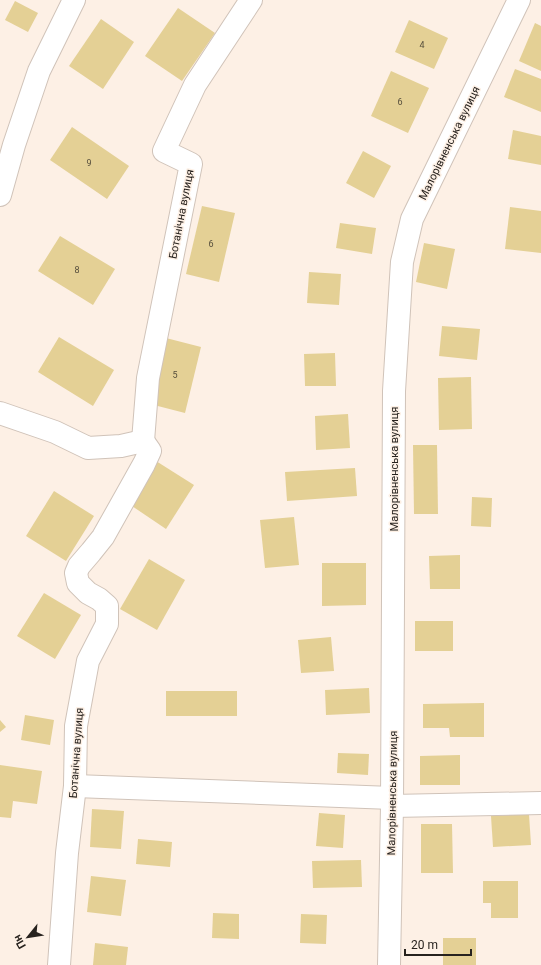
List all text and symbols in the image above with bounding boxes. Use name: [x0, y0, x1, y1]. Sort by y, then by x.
house number: 4: [419, 40, 425, 50]
street label: Малорівненська вулиця: [416, 84, 483, 202]
house number: 6: [397, 97, 403, 107]
house number: 9: [86, 158, 92, 168]
street label: Ботанічна вулиця: [166, 168, 197, 260]
house number: 6: [208, 239, 214, 249]
house number: 8: [74, 265, 80, 275]
house number: 5: [172, 370, 178, 380]
street label: Малорівненська вулиця: [388, 407, 401, 531]
street label: Ботанічна вулиця: [67, 707, 86, 799]
street label: Малорівненська вулиця: [385, 730, 400, 856]
north arrow: [8, 917, 48, 957]
scale bar: [405, 931, 471, 957]
text: Пн: [11, 932, 29, 951]
text: 20 m: [411, 938, 438, 952]

